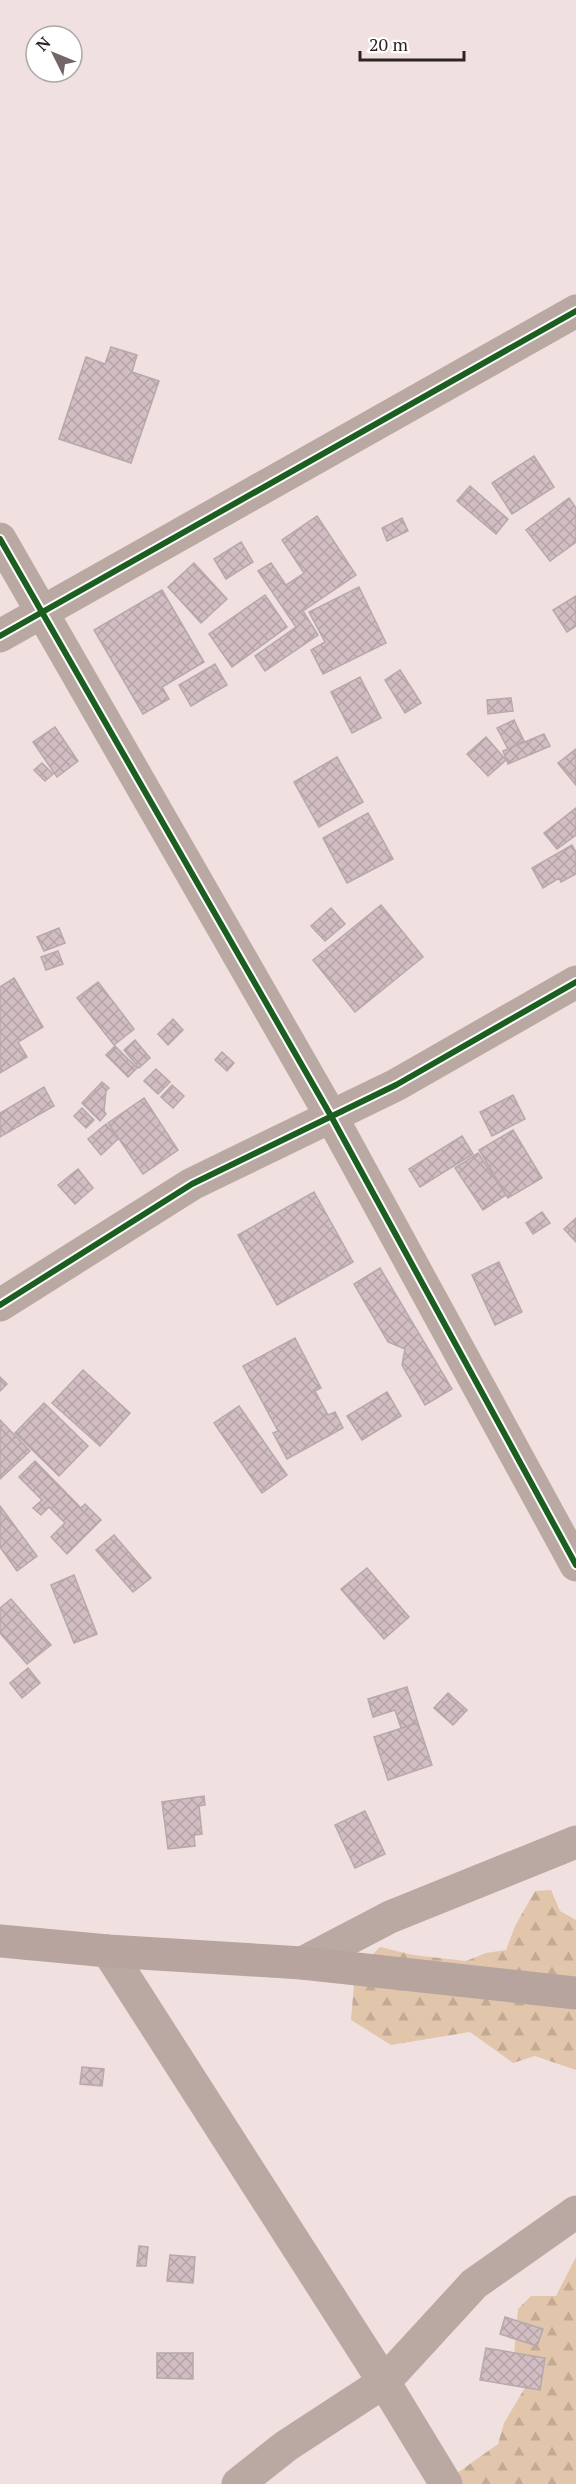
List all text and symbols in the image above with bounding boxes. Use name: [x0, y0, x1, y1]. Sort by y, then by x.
north arrow: [24, 24, 84, 84]
scale bar: [360, 24, 464, 62]
text: N: [31, 32, 55, 56]
text: 20 m: [369, 32, 409, 56]

